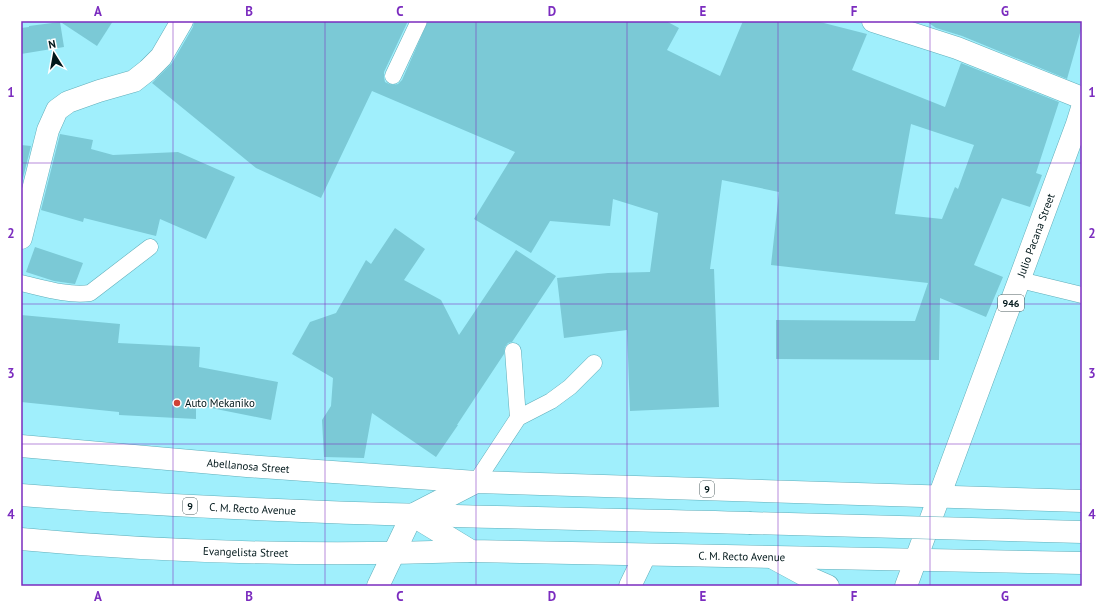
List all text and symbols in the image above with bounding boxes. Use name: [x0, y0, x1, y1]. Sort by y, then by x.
text: A: [94, 3, 102, 20]
text: B: [245, 3, 253, 20]
text: C: [396, 3, 404, 20]
text: D: [548, 3, 556, 20]
text: E: [700, 3, 707, 20]
text: F: [851, 3, 858, 20]
text: G: [1001, 3, 1009, 20]
north arrow: [34, 34, 74, 74]
text: N: [47, 37, 57, 52]
text: 1: [7, 84, 15, 101]
text: 1: [1088, 84, 1096, 101]
street label: Julio Pacana Street: [1014, 191, 1058, 280]
text: 2: [7, 225, 15, 242]
text: 2: [1088, 225, 1096, 242]
road number: 946: [998, 295, 1024, 311]
text: 3: [7, 365, 15, 382]
text: 3: [1088, 365, 1096, 382]
place label: Auto Mekaniko: [185, 396, 255, 410]
marker: Auto Mekaniko: [172, 398, 182, 408]
street label: Abellanosa Street: [206, 455, 290, 476]
road number: 9: [700, 481, 714, 497]
road number: 9: [183, 498, 197, 514]
street label: C. M. Recto Avenue: [209, 500, 297, 518]
text: 4: [7, 506, 15, 523]
text: 4: [1088, 506, 1096, 523]
street label: Evangelista Street: [203, 544, 289, 560]
street label: C. M. Recto Avenue: [698, 548, 786, 564]
text: A: [94, 588, 102, 605]
text: B: [245, 588, 253, 605]
text: C: [396, 588, 404, 605]
text: D: [548, 588, 556, 605]
text: E: [700, 588, 707, 605]
text: F: [851, 588, 858, 605]
text: G: [1001, 588, 1009, 605]

